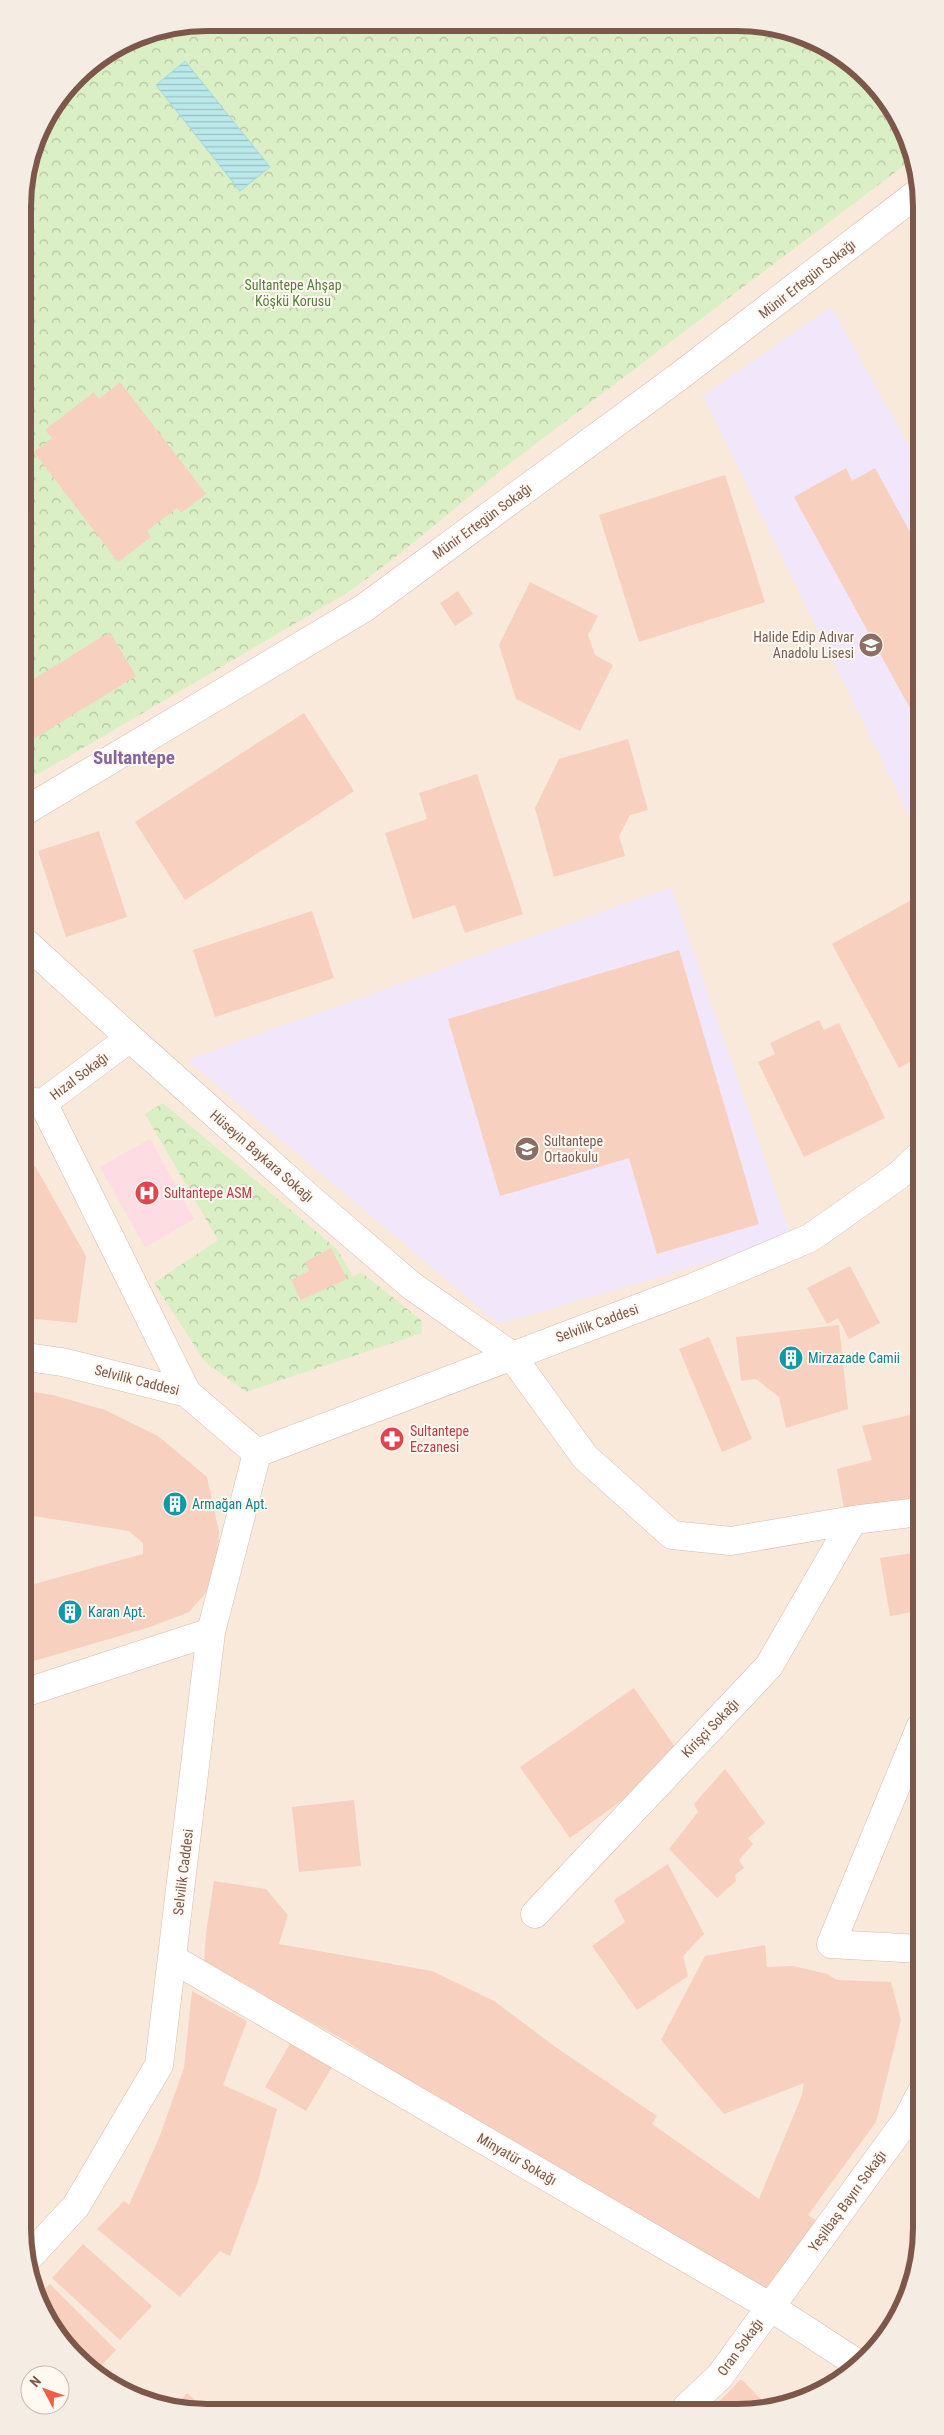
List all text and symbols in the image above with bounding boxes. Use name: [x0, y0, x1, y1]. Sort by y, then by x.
street label: Münir Ertegün Sokağı: [755, 236, 859, 322]
park label: Sultantepe Ahşap Köşkü Korusu: [244, 277, 342, 309]
street label: Münir Ertegün Sokağı: [429, 480, 535, 562]
place label: Halide Edip Adıvar Anadolu Lisesi: [753, 629, 854, 661]
school or university icon: Halide Edip Adıvar Anadolu Lisesi: [858, 632, 884, 658]
district label: Sultantepe: [93, 746, 175, 769]
street label: Hızal Sokağı: [47, 1049, 111, 1103]
street label: Hüseyin Baykara Sokağı: [207, 1107, 317, 1205]
place label: Sultantepe Ortaokulu: [544, 1133, 603, 1165]
school or university icon: Sultantepe Ortaokulu: [514, 1136, 540, 1162]
hospital icon: Sultantepe ASM: [134, 1180, 160, 1206]
place label: Sultantepe ASM: [164, 1185, 252, 1201]
street label: Selvilik Caddesi: [553, 1301, 641, 1345]
building icon: Mirzazade Camii: [778, 1345, 804, 1371]
place label: Mirzazade Camii: [808, 1350, 900, 1366]
street label: Selvilik Caddesi: [93, 1362, 181, 1398]
place label: Sultantepe Eczanesi: [410, 1423, 469, 1455]
pharmacy icon: Sultantepe Eczanesi: [379, 1426, 405, 1452]
building icon: Armağan Apt.: [162, 1491, 188, 1517]
place label: Armağan Apt.: [192, 1496, 268, 1512]
building icon: Karan Apt.: [57, 1599, 83, 1625]
place label: Karan Apt.: [88, 1604, 146, 1620]
street label: Kirişçi Sokağı: [678, 1695, 742, 1761]
street label: Selvilik Caddesi: [170, 1828, 196, 1916]
street label: Minyatür Sokağı: [475, 2130, 559, 2188]
street label: Yeşilbaş Bayırı Sokağı: [805, 2147, 889, 2255]
street label: Oran Sokağı: [714, 2315, 766, 2379]
north arrow: [20, 2365, 70, 2415]
text: N: [26, 2373, 44, 2390]

